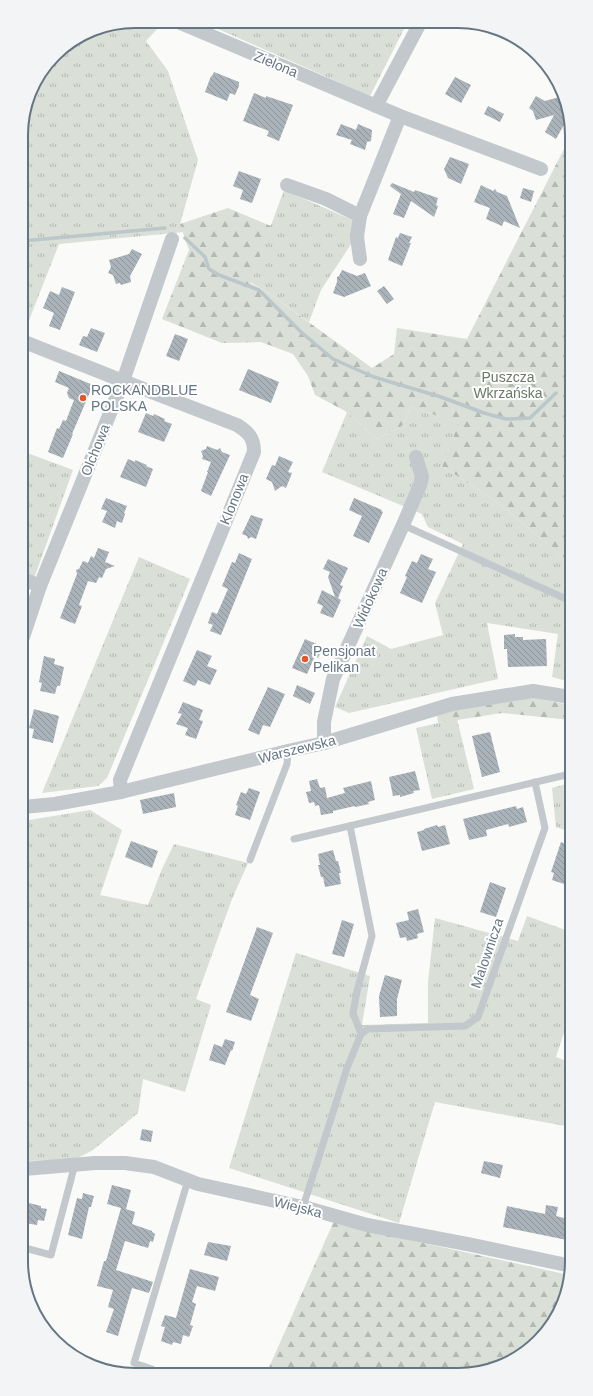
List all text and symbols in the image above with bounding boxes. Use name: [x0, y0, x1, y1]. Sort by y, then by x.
street label: Zielona: [252, 48, 300, 80]
park label: Puszcza Wkrzańska: [473, 369, 543, 401]
place label: ROCKANDBLUE POLSKA: [91, 382, 198, 414]
marker: ROCKANDBLUE POLSKA: [78, 393, 88, 403]
street label: Olchowa: [77, 422, 113, 478]
street label: Klonowa: [217, 471, 252, 527]
street label: Widokowa: [350, 565, 391, 631]
place label: Pensjonat Pelikan: [313, 643, 375, 675]
marker: Pensjonat Pelikan: [300, 654, 310, 664]
street label: Warszewska: [257, 732, 337, 766]
street label: Malownicza: [468, 916, 507, 990]
street label: Wiejska: [272, 1193, 324, 1221]

